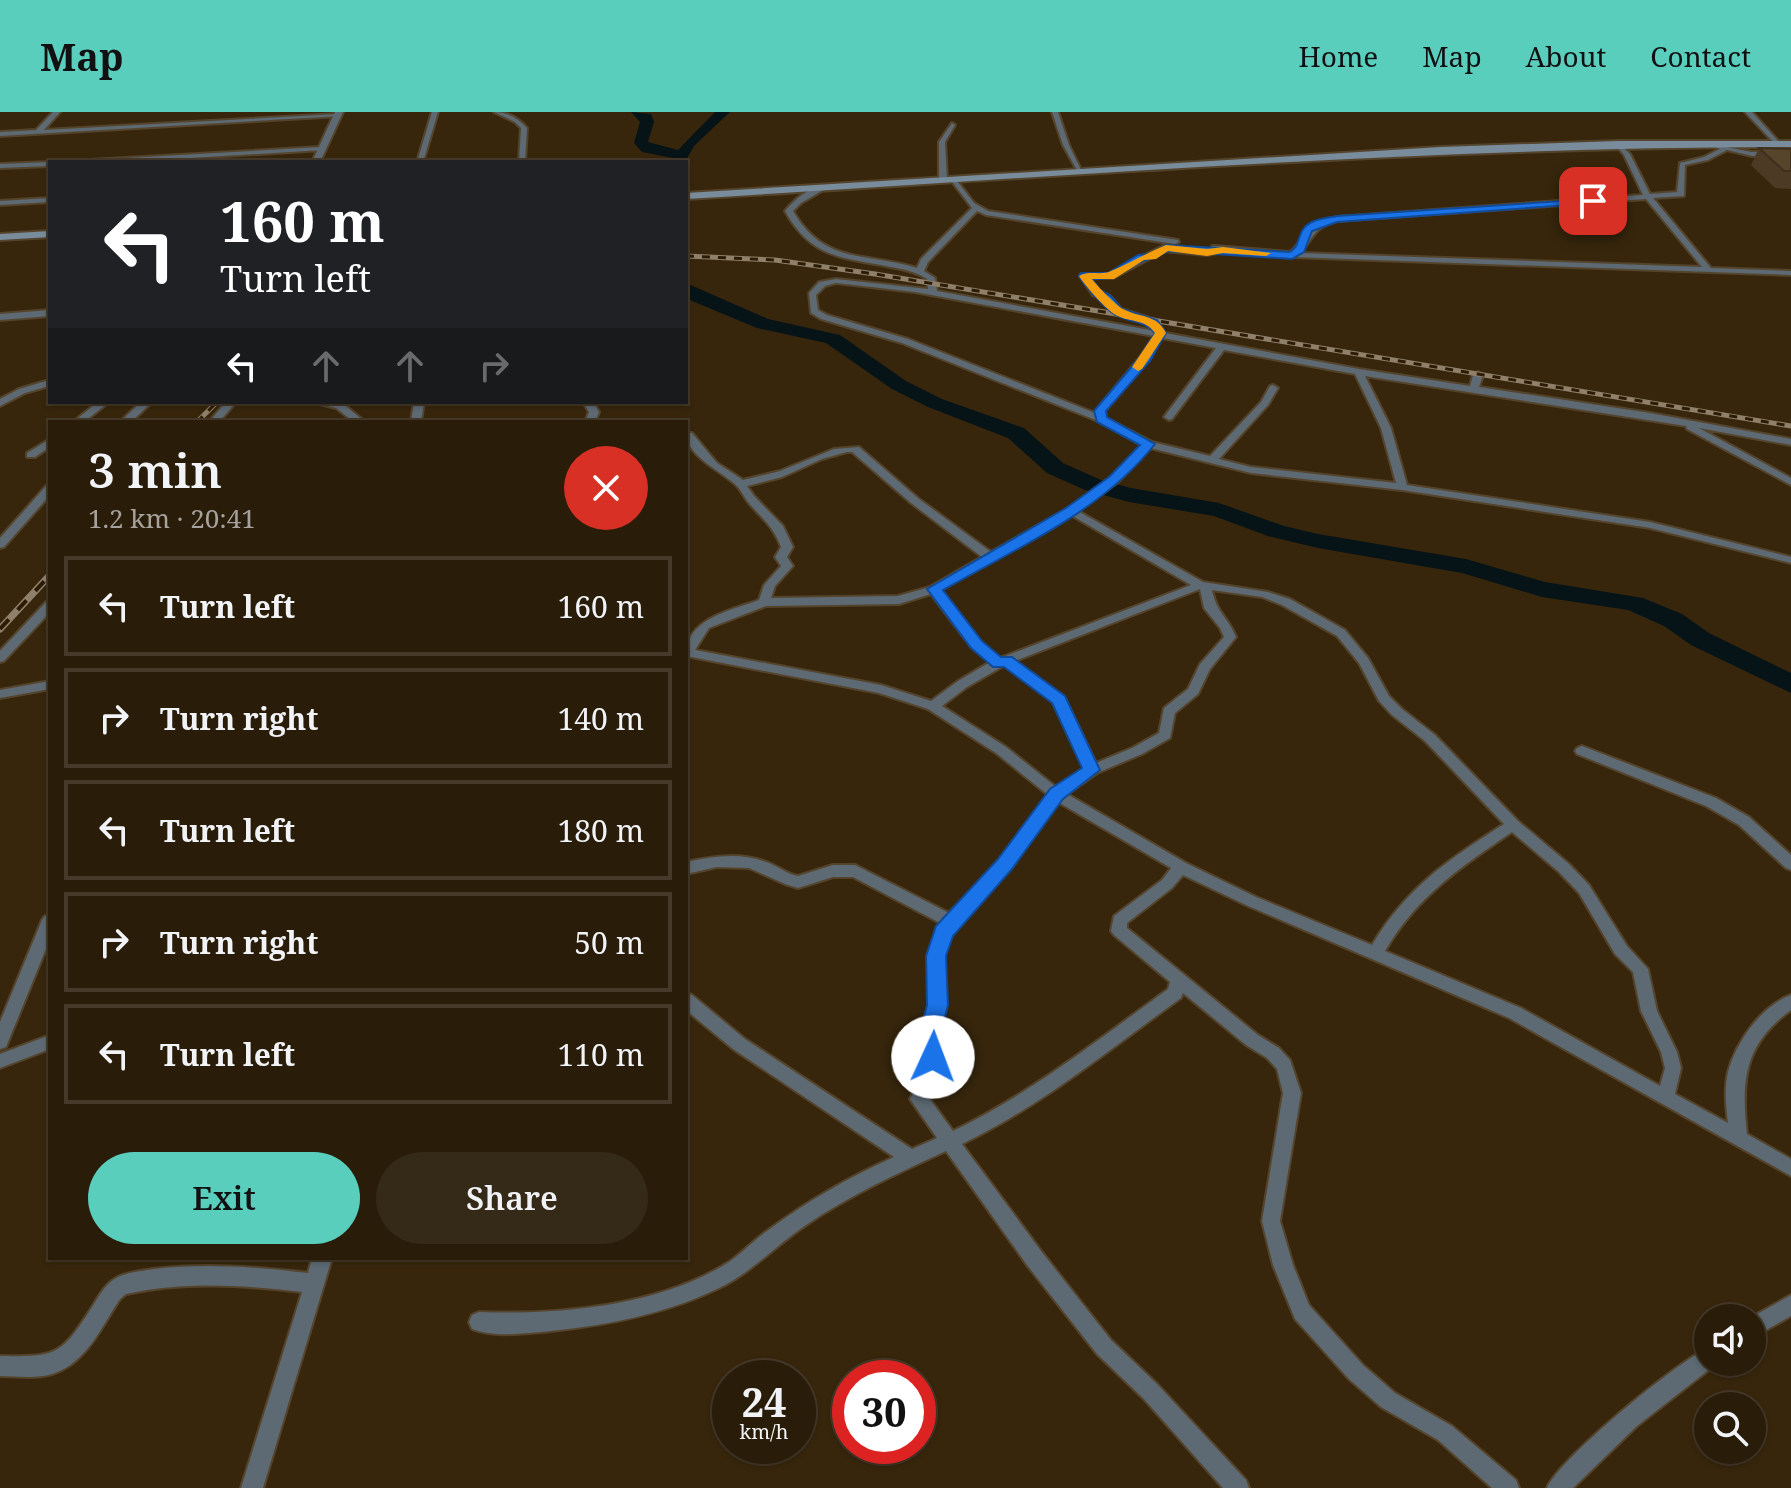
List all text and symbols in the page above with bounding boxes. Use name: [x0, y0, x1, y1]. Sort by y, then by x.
text: Map: [40, 30, 124, 82]
text: Home: [1299, 37, 1378, 75]
text: Map: [1422, 37, 1482, 75]
text: About: [1526, 37, 1606, 75]
text: Contact: [1650, 37, 1751, 75]
pin: [1559, 167, 1627, 235]
icon: arrive: [1571, 179, 1615, 223]
text: 160 m: [220, 182, 385, 258]
icon: left: [88, 192, 192, 296]
text: Turn left: [220, 254, 371, 303]
icon: left: [220, 344, 264, 388]
icon: ahead: [304, 344, 348, 388]
icon: ahead: [388, 344, 432, 388]
icon: right: [472, 344, 516, 388]
text: 3 min: [88, 437, 222, 502]
button: close: [564, 446, 648, 530]
text: 1.2 km · 20:41: [88, 500, 256, 536]
icon: left: [92, 584, 136, 628]
text: Turn left: [160, 586, 295, 627]
text: 160 m: [558, 586, 644, 627]
icon: right: [92, 696, 136, 740]
text: Turn right: [160, 698, 318, 739]
text: 140 m: [558, 698, 644, 739]
icon: left: [92, 808, 136, 852]
text: Turn left: [160, 810, 295, 851]
text: 180 m: [558, 810, 644, 851]
icon: right: [92, 920, 136, 964]
text: Turn right: [160, 922, 318, 963]
text: 50 m: [574, 922, 644, 963]
position arrow: [891, 1015, 975, 1099]
icon: left: [92, 1032, 136, 1076]
text: Turn left: [160, 1034, 295, 1075]
text: 110 m: [558, 1034, 644, 1075]
button: Exit: [88, 1152, 360, 1244]
button: Share: [376, 1152, 648, 1244]
map controls: [1694, 1304, 1766, 1464]
button: sound: [1694, 1304, 1766, 1376]
speed limit sign: 30: [832, 1360, 936, 1464]
text: 24: [741, 1374, 787, 1429]
button: search: [1694, 1392, 1766, 1464]
text: km/h: [739, 1418, 789, 1445]

